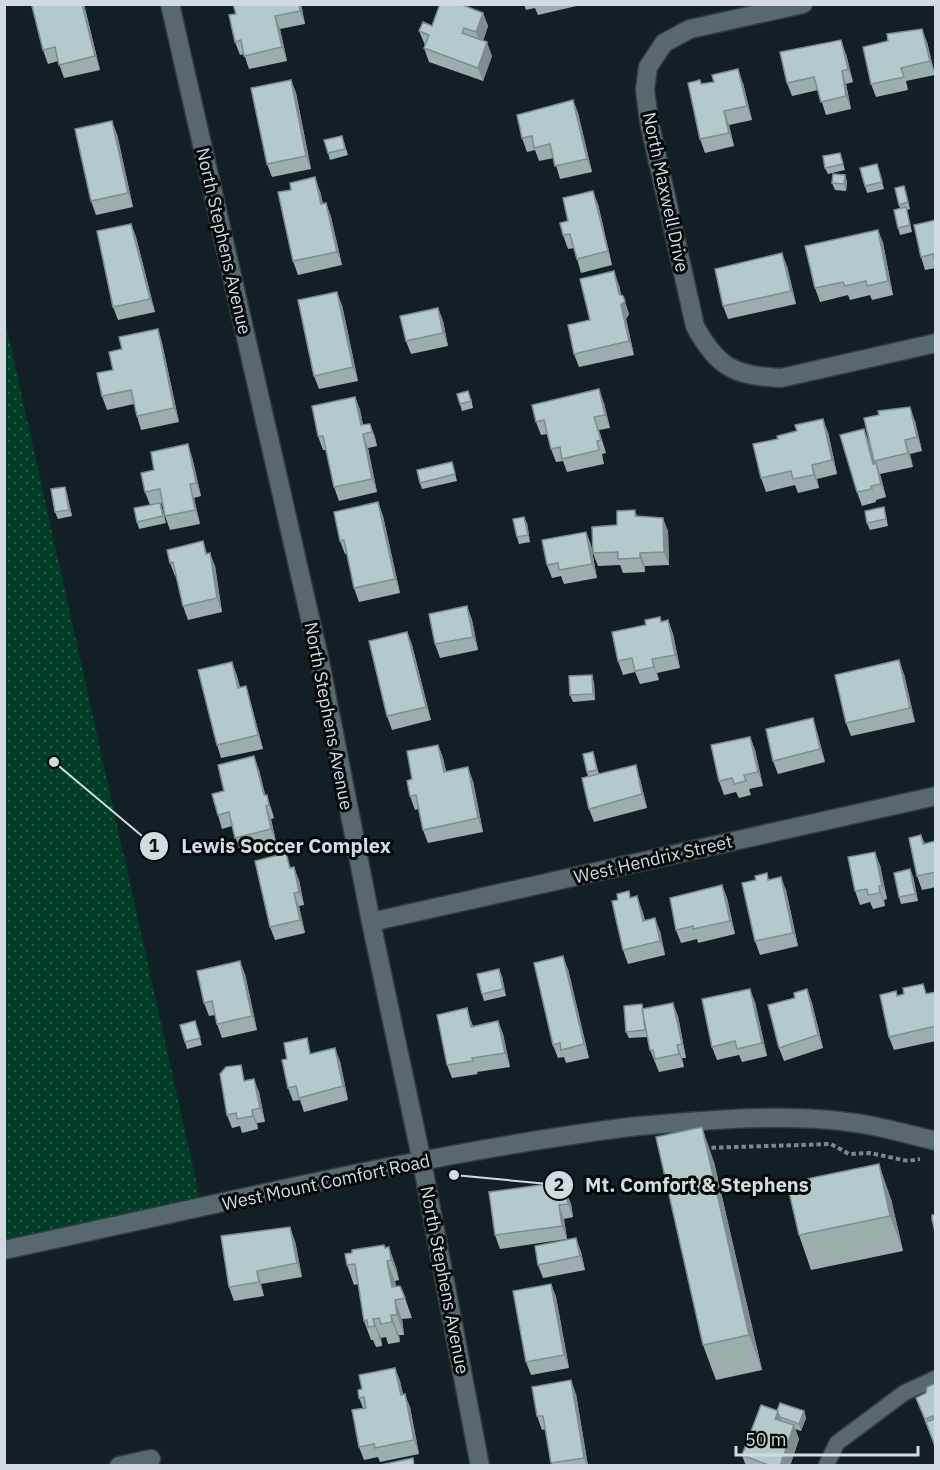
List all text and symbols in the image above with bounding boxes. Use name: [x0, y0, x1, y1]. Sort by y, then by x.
street label: North Maxwell Drive: [638, 110, 694, 274]
street label: North Stephens Avenue: [191, 145, 257, 337]
street label: North Stephens Avenue: [300, 620, 359, 812]
callout: Lewis Soccer Complex: [139, 827, 403, 865]
street label: West Hendrix Street: [571, 830, 735, 888]
text: Lewis Soccer Complex: [181, 832, 391, 859]
text: 1: [149, 834, 160, 857]
street label: West Mount Comfort Road: [220, 1149, 432, 1215]
callout: Mt. Comfort & Stephens: [544, 1166, 821, 1204]
text: Mt. Comfort & Stephens: [585, 1171, 809, 1198]
text: 2: [554, 1173, 564, 1196]
street label: North Stephens Avenue: [416, 1184, 475, 1376]
scale bar: [736, 1419, 918, 1457]
text: 50 m: [745, 1428, 787, 1451]

